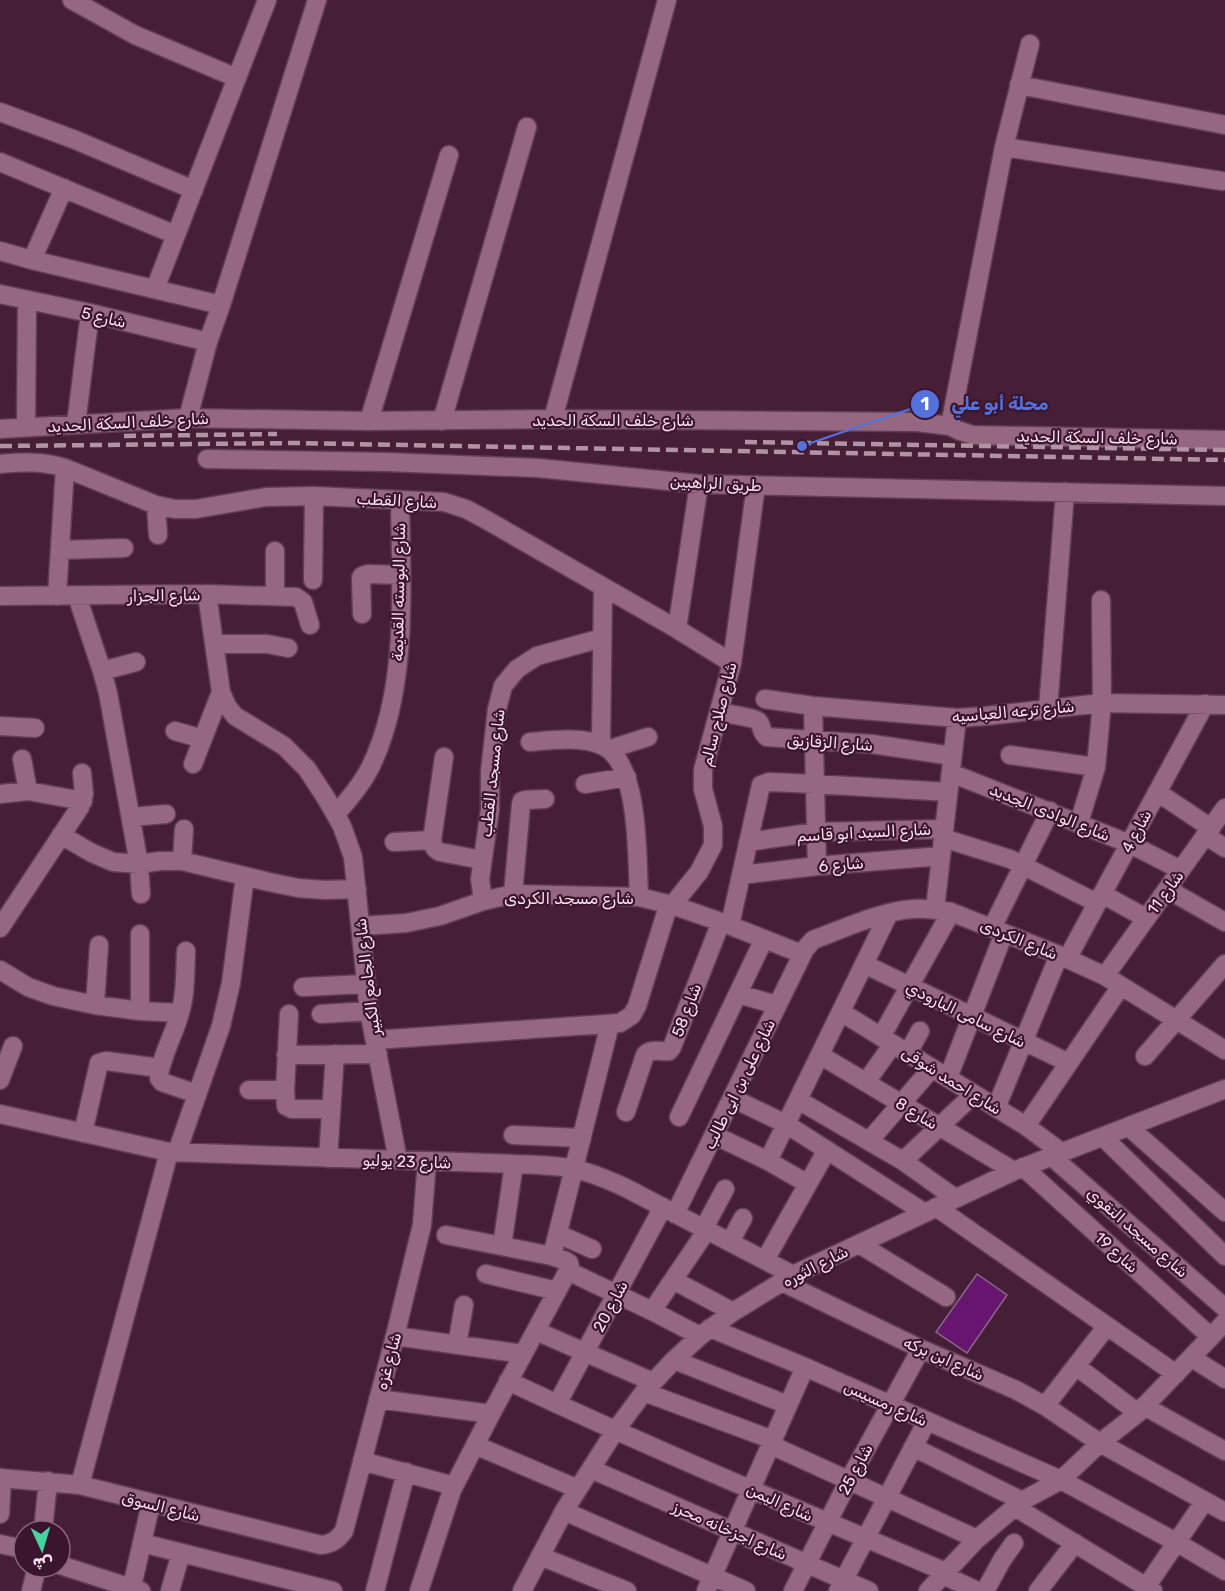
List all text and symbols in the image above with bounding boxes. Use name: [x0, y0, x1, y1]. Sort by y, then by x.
street label: شارع 5: [79, 303, 128, 334]
callout: محلة أبو علي: [910, 386, 1061, 422]
text: 1: [921, 393, 929, 415]
text: محلة أبو علي: [952, 393, 1048, 418]
street label: شارع خلف السكة الحديد: [47, 409, 209, 438]
street label: شارع خلف السكة الحديد: [532, 411, 694, 432]
street label: شارع خلف السكة الحديد: [1016, 427, 1178, 450]
street label: طريق الراهبين: [670, 472, 762, 496]
street label: شارع القطب: [356, 489, 438, 514]
street label: شارع البوسته القديمة: [388, 523, 411, 662]
street label: شارع الجزار: [126, 585, 201, 608]
street label: شارع صلاح سالم: [696, 660, 743, 769]
street label: شارع ترعه العباسيه: [951, 697, 1075, 728]
street label: شارع مسجد القطب: [476, 708, 511, 838]
street label: شارع الزقازيق: [786, 730, 874, 757]
street label: شارع الوادى الجديد: [986, 780, 1113, 847]
street label: شارع 4: [1117, 807, 1157, 857]
street label: شارع السيد ابو قاسم: [796, 819, 932, 848]
street label: شارع 6: [818, 853, 865, 878]
street label: شارع 11: [1143, 867, 1189, 919]
street label: شارع مسجد الكردى: [504, 889, 634, 910]
street label: شارع الكردى: [976, 915, 1060, 965]
street label: شارع الجامع الكبير: [351, 917, 386, 1038]
street label: شارع سامى البارودي: [902, 977, 1029, 1054]
street label: شارع 58: [668, 981, 707, 1040]
street label: شارع على بن ابى طالب: [700, 1016, 781, 1153]
street label: شارع احمد شوقى: [897, 1042, 1005, 1120]
street label: شارع 8: [891, 1093, 941, 1135]
street label: شارع 23 يوليو: [362, 1150, 452, 1175]
street label: شارع مسجد التقوي: [1082, 1183, 1192, 1283]
street label: شارع 19: [1090, 1228, 1142, 1278]
street label: شارع الثوره: [779, 1242, 852, 1293]
street label: شارع 20: [589, 1277, 634, 1336]
street label: شارع غزه: [372, 1330, 407, 1393]
street label: شارع ابن بركه: [900, 1332, 987, 1386]
street label: شارع رمسيس: [840, 1377, 930, 1432]
street label: شارع 25: [834, 1441, 878, 1499]
street label: شارع اليمن: [743, 1479, 816, 1527]
street label: شارع السوق: [119, 1488, 202, 1527]
street label: شارع اجزخانه محرز: [668, 1496, 790, 1566]
north arrow: [12, 1519, 72, 1579]
text: ش: [32, 1553, 54, 1574]

